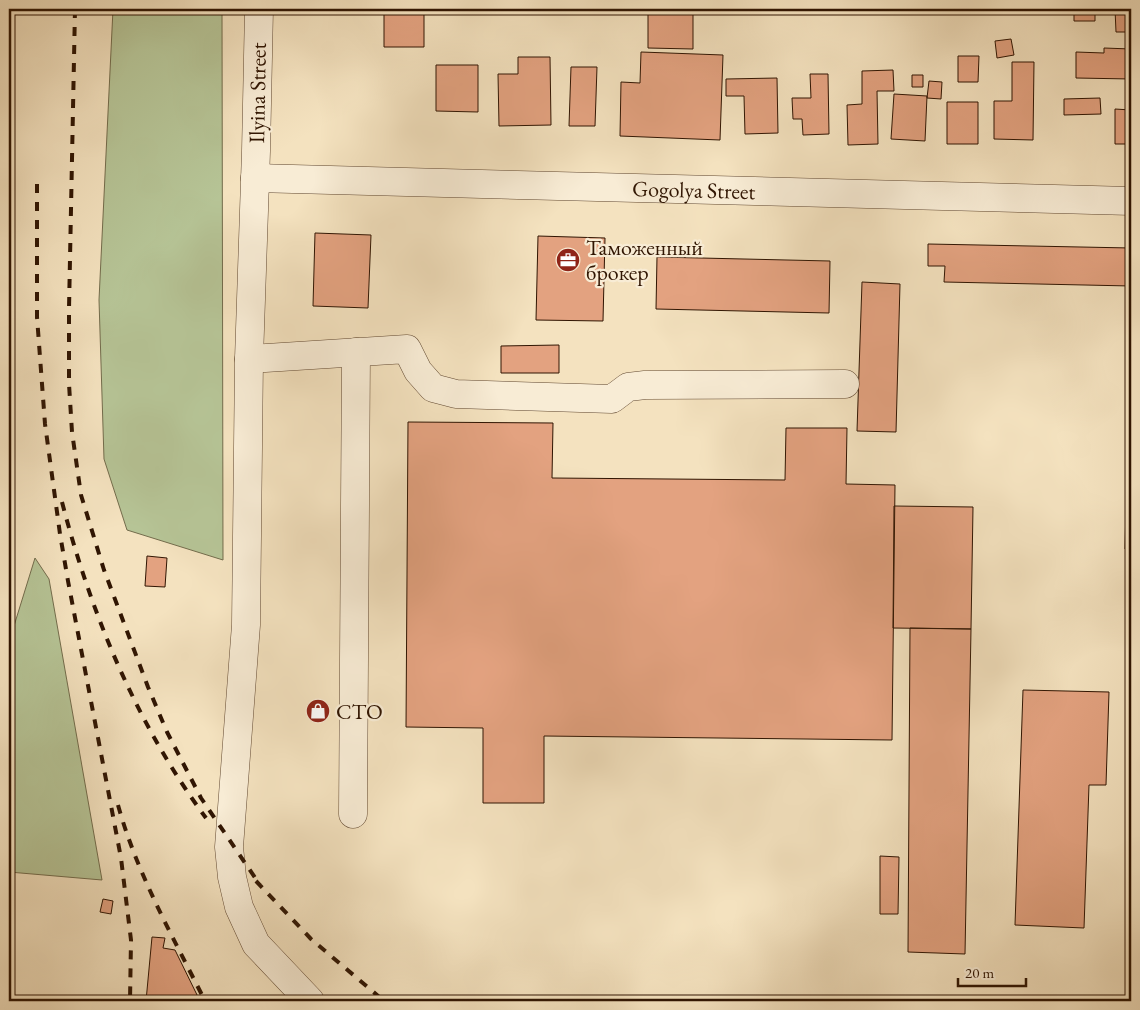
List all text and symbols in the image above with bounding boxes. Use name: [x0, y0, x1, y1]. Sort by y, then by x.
street label: Ilyina Street: [242, 42, 273, 144]
street label: Gogolya Street: [632, 174, 756, 206]
place label: Таможенный брокер: [586, 233, 703, 287]
office icon: Таможенный брокер: [555, 247, 581, 273]
place label: СТО: [336, 697, 383, 726]
shop icon: СТО: [305, 698, 331, 724]
scale bar: [958, 955, 1025, 987]
text: 20 m: [965, 963, 994, 982]

